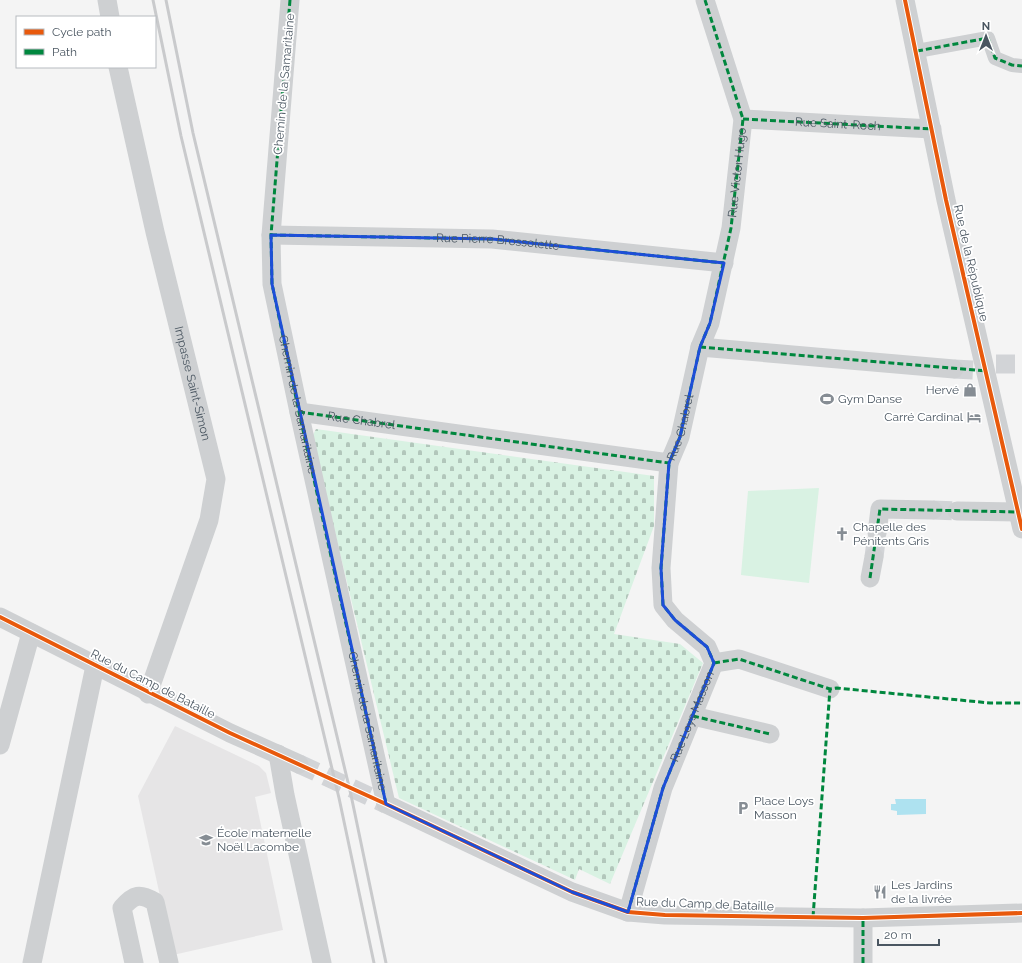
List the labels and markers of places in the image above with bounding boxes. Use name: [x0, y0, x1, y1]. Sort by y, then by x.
shop icon: Hervé: [962, 382, 978, 398]
place label: Hervé: [926, 383, 959, 397]
sports icon: Gym Danse: [819, 391, 835, 407]
place label: Gym Danse: [838, 392, 902, 406]
hotel icon: Carré Cardinal: [966, 409, 982, 425]
place label: Carré Cardinal: [884, 410, 964, 424]
place label: Chapelle des Pénitents Gris: [853, 520, 929, 548]
church icon: Chapelle des Pénitents Gris: [834, 526, 850, 542]
place label: Place Loys Masson: [754, 794, 814, 822]
parking icon: Place Loys Masson: [735, 800, 751, 816]
place label: École maternelle Noël Lacombe: [217, 826, 311, 854]
school or university icon: École maternelle Noël Lacombe: [198, 832, 214, 848]
place label: Les Jardins de la livrée: [891, 878, 953, 906]
restaurant icon: Les Jardins de la livrée: [872, 884, 888, 900]

